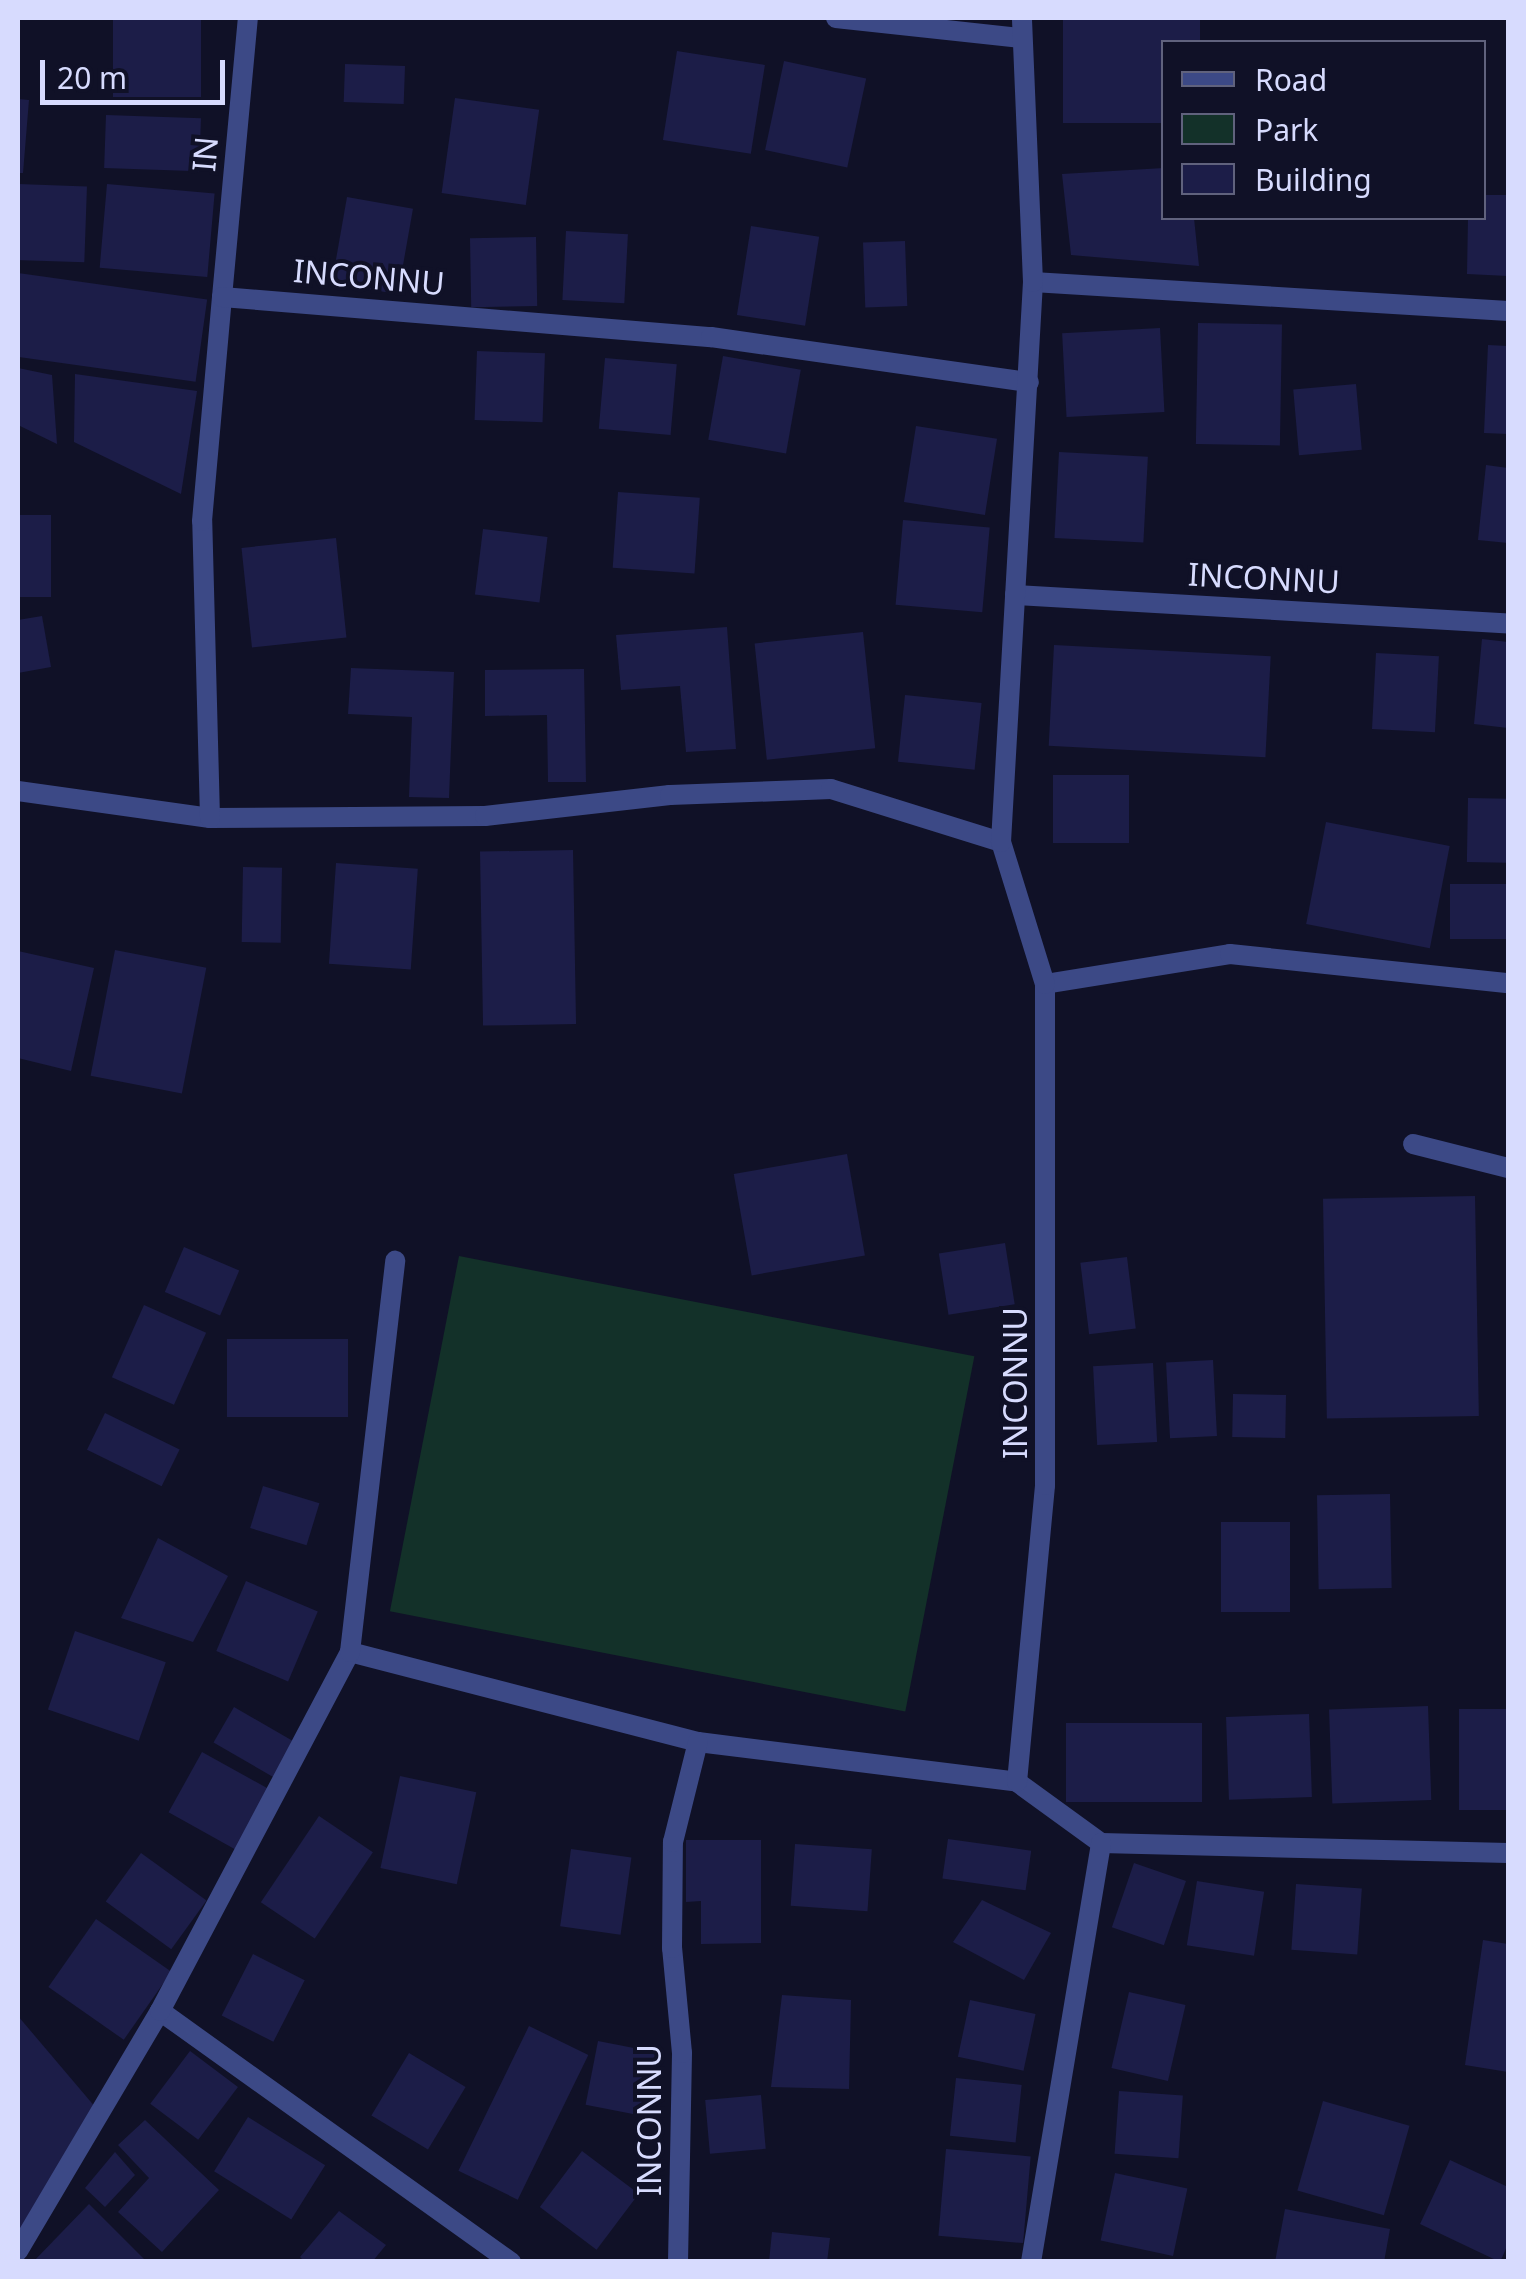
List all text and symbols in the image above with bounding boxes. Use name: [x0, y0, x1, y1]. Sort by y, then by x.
scale bar: [45, 40, 230, 102]
legend: [1161, 40, 1486, 220]
text: 20 m: [57, 57, 127, 98]
text: Road: [1255, 59, 1327, 100]
text: Park: [1255, 109, 1318, 150]
street label: IN: [184, 135, 226, 173]
text: Building: [1255, 159, 1372, 200]
street label: INCONNU: [292, 251, 446, 303]
street label: INCONNU: [1187, 555, 1341, 601]
street label: INCONNU: [996, 1307, 1034, 1459]
street label: INCONNU: [630, 2044, 668, 2196]

